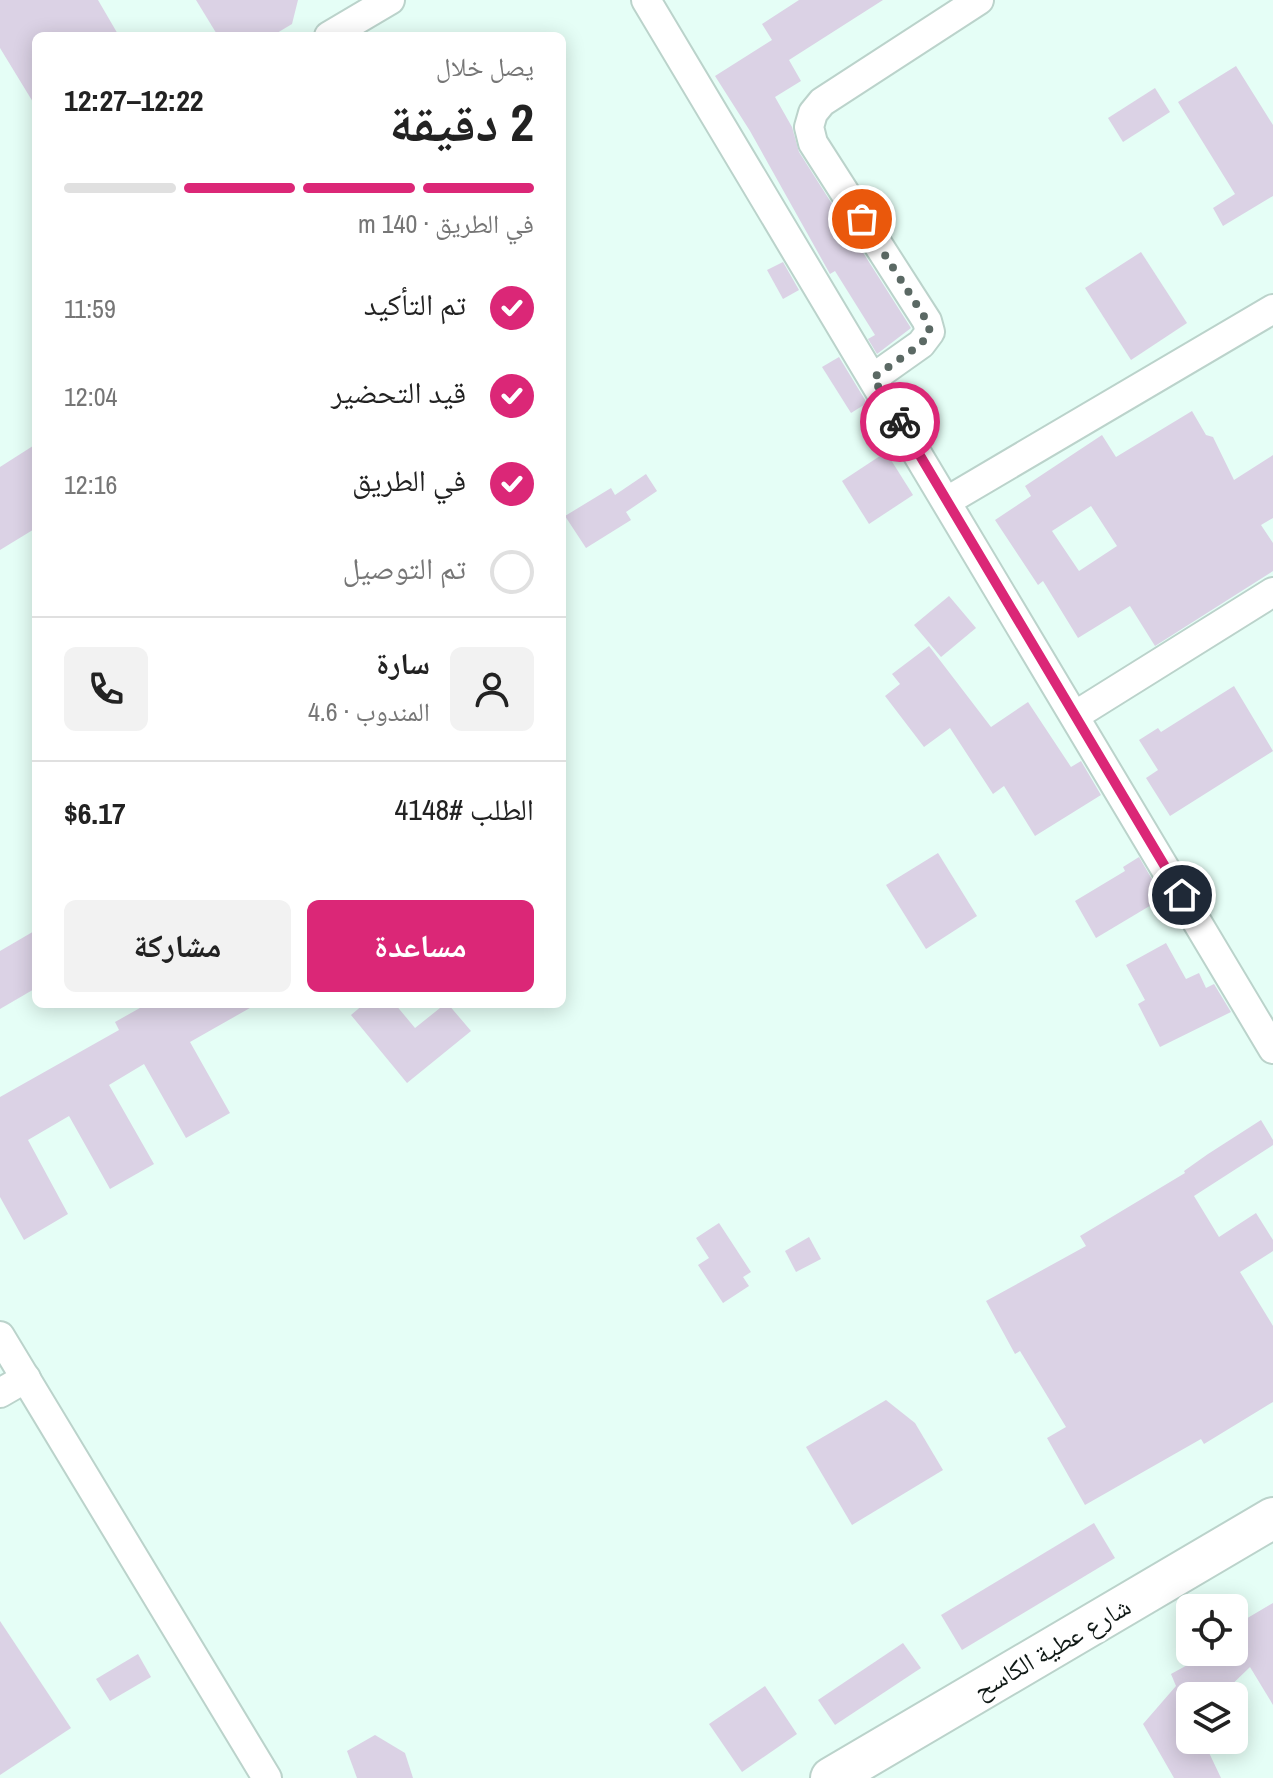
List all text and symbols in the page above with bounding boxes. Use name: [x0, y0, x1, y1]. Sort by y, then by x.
text: يصل خلال: [436, 49, 534, 84]
text: 12:22–12:27: [64, 80, 204, 120]
text: 2 دقيقة: [389, 87, 534, 157]
pin: [828, 185, 896, 253]
icon: bag: [840, 197, 884, 241]
text: في الطريق · 140 m: [358, 206, 534, 241]
text: تم التأكيد: [364, 284, 466, 324]
icon: check: [490, 286, 534, 330]
text: 11:59: [64, 291, 116, 326]
text: قيد التحضير: [331, 372, 466, 412]
icon: check: [490, 374, 534, 418]
text: 12:04: [64, 379, 117, 414]
courier: [860, 382, 940, 462]
icon: bike: [878, 400, 922, 444]
text: في الطريق: [352, 460, 466, 500]
icon: check: [490, 462, 534, 506]
text: 12:16: [64, 467, 117, 502]
text: تم التوصيل: [343, 548, 466, 588]
text: سارة: [376, 643, 430, 683]
button: phone: [64, 647, 148, 731]
button: person: [450, 647, 534, 731]
text: المندوب · 4.6: [308, 694, 430, 729]
text: الطلب #4148: [395, 789, 534, 829]
text: $6.17: [64, 793, 126, 833]
pin: [1148, 861, 1216, 929]
icon: home: [1160, 873, 1204, 917]
button: مشاركة: [64, 900, 291, 992]
button: مساعدة: [307, 900, 534, 992]
street label: شارع عطية الكاسح: [967, 1588, 1137, 1707]
map controls: [1176, 1594, 1248, 1754]
button: locate: [1176, 1594, 1248, 1666]
button: layers: [1176, 1682, 1248, 1754]

